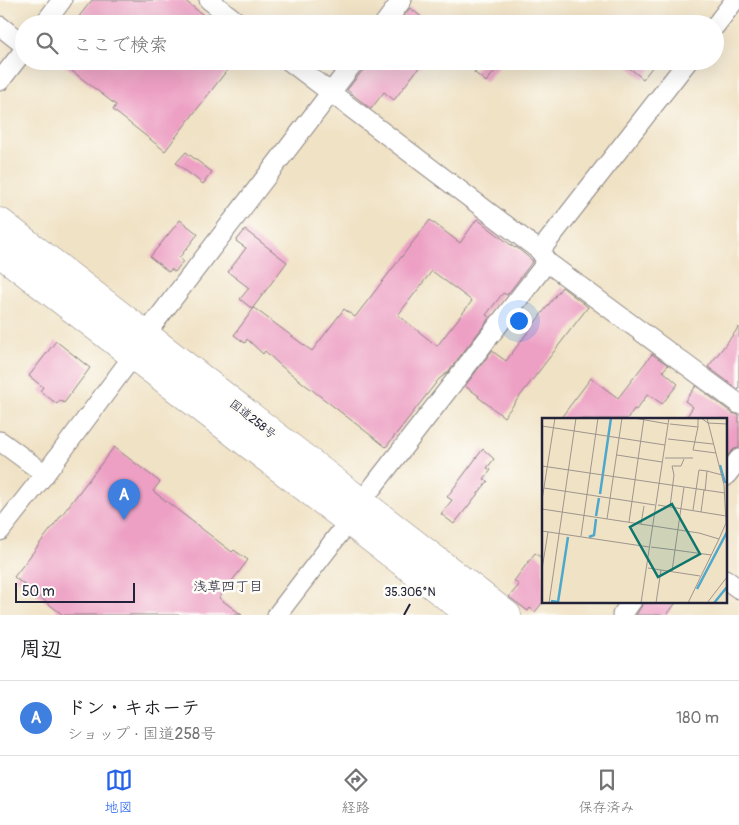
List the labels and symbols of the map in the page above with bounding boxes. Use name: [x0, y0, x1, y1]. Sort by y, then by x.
your location: [506, 308, 532, 334]
street label: 国道258号: [226, 396, 279, 442]
inset map: [542, 418, 726, 602]
pin: A: [108, 479, 140, 520]
district label: 浅草四丁目: [193, 578, 263, 595]
scale bar: [15, 580, 135, 603]
text: 35.306°N: [384, 585, 436, 600]

